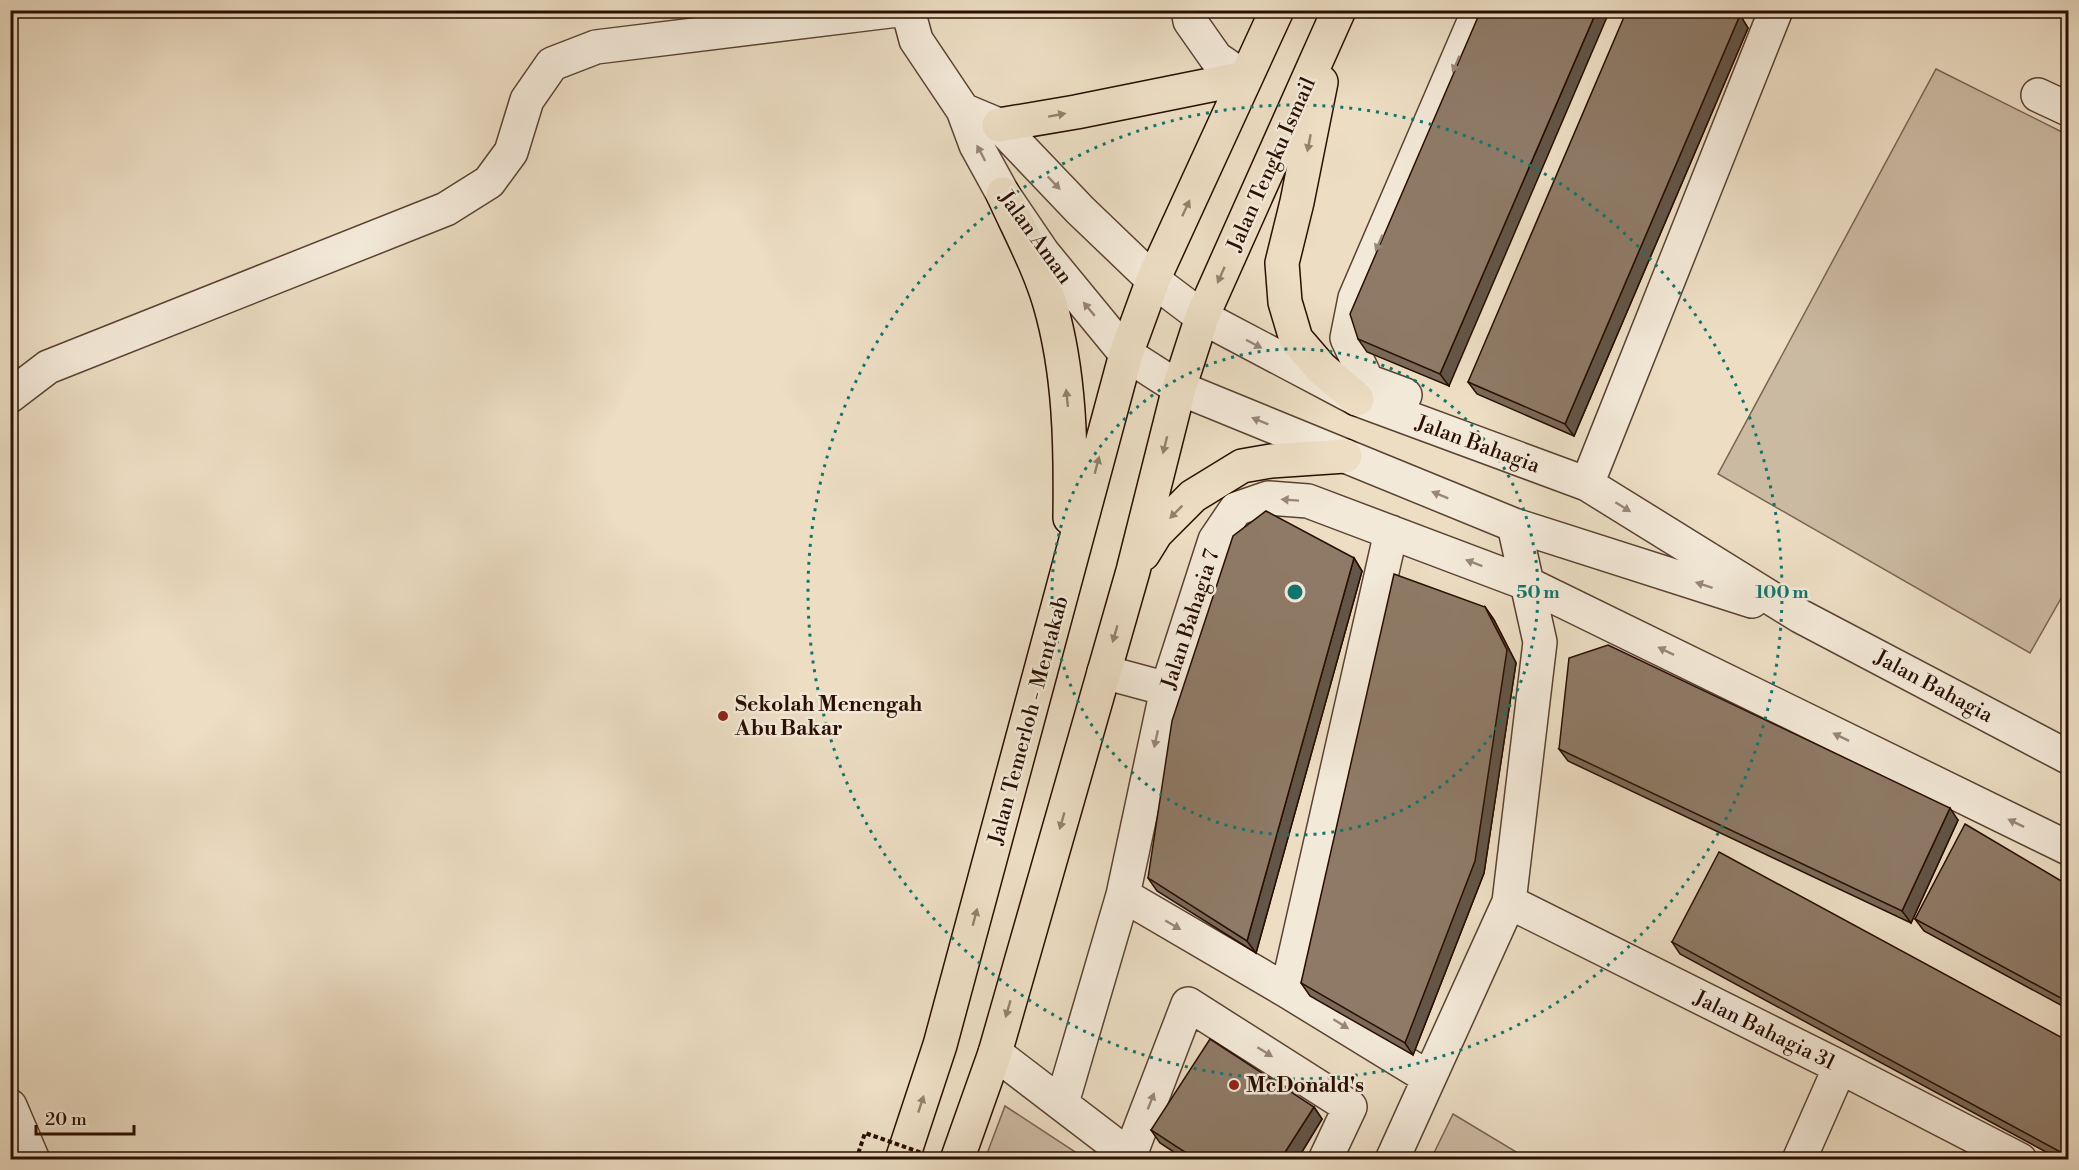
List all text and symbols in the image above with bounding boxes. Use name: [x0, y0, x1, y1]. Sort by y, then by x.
one-way arrow: [1451, 56, 1461, 74]
street label: Jalan Tengku Ismail: [1222, 74, 1322, 256]
one-way arrow: [1047, 110, 1066, 119]
one-way arrow: [1304, 134, 1313, 153]
one-way arrow: [976, 144, 986, 161]
one-way arrow: [1046, 175, 1060, 189]
street label: Jalan Aman: [992, 185, 1078, 290]
one-way arrow: [1181, 199, 1191, 217]
one-way arrow: [1374, 235, 1383, 252]
one-way arrow: [1216, 266, 1226, 284]
one-way arrow: [1083, 301, 1096, 317]
one-way arrow: [1245, 339, 1262, 349]
one-way arrow: [1062, 388, 1072, 407]
street label: Jalan Bahagia: [1411, 410, 1544, 480]
one-way arrow: [1250, 416, 1268, 426]
one-way arrow: [1159, 436, 1169, 454]
one-way arrow: [1092, 456, 1102, 474]
one-way arrow: [1431, 490, 1449, 499]
one-way arrow: [1280, 495, 1299, 504]
one-way arrow: [1615, 501, 1632, 512]
one-way arrow: [1170, 505, 1184, 519]
street label: Jalan Bahagia 7: [1156, 546, 1226, 693]
one-way arrow: [1464, 558, 1482, 568]
one-way arrow: [1695, 580, 1713, 589]
text: 50 m: [1516, 581, 1560, 604]
text: 100 m: [1755, 581, 1809, 604]
centre of rings: [1285, 582, 1305, 602]
street label: Jalan Temerloh - Mentakab: [983, 593, 1075, 848]
one-way arrow: [1110, 625, 1119, 643]
street label: Jalan Bahagia: [1869, 644, 1997, 729]
one-way arrow: [1657, 646, 1674, 656]
place label: Sekolah Menengah Abu Bakar: [734, 692, 922, 742]
marker: Sekolah Menengah Abu Bakar: [716, 709, 730, 723]
one-way arrow: [1151, 729, 1160, 748]
one-way arrow: [1832, 732, 1849, 741]
one-way arrow: [1056, 812, 1066, 830]
one-way arrow: [2007, 818, 2025, 828]
one-way arrow: [970, 907, 980, 926]
one-way arrow: [1165, 919, 1181, 930]
street label: Jalan Bahagia 31: [1688, 985, 1840, 1076]
one-way arrow: [1003, 1000, 1012, 1018]
one-way arrow: [1333, 1019, 1349, 1030]
one-way arrow: [1256, 1047, 1273, 1058]
place label: McDonald's: [1246, 1073, 1364, 1099]
marker: McDonald's: [1227, 1078, 1241, 1092]
one-way arrow: [1146, 1091, 1156, 1109]
one-way arrow: [916, 1095, 926, 1113]
scale bar: [36, 1098, 134, 1136]
text: 20 m: [45, 1108, 87, 1131]

